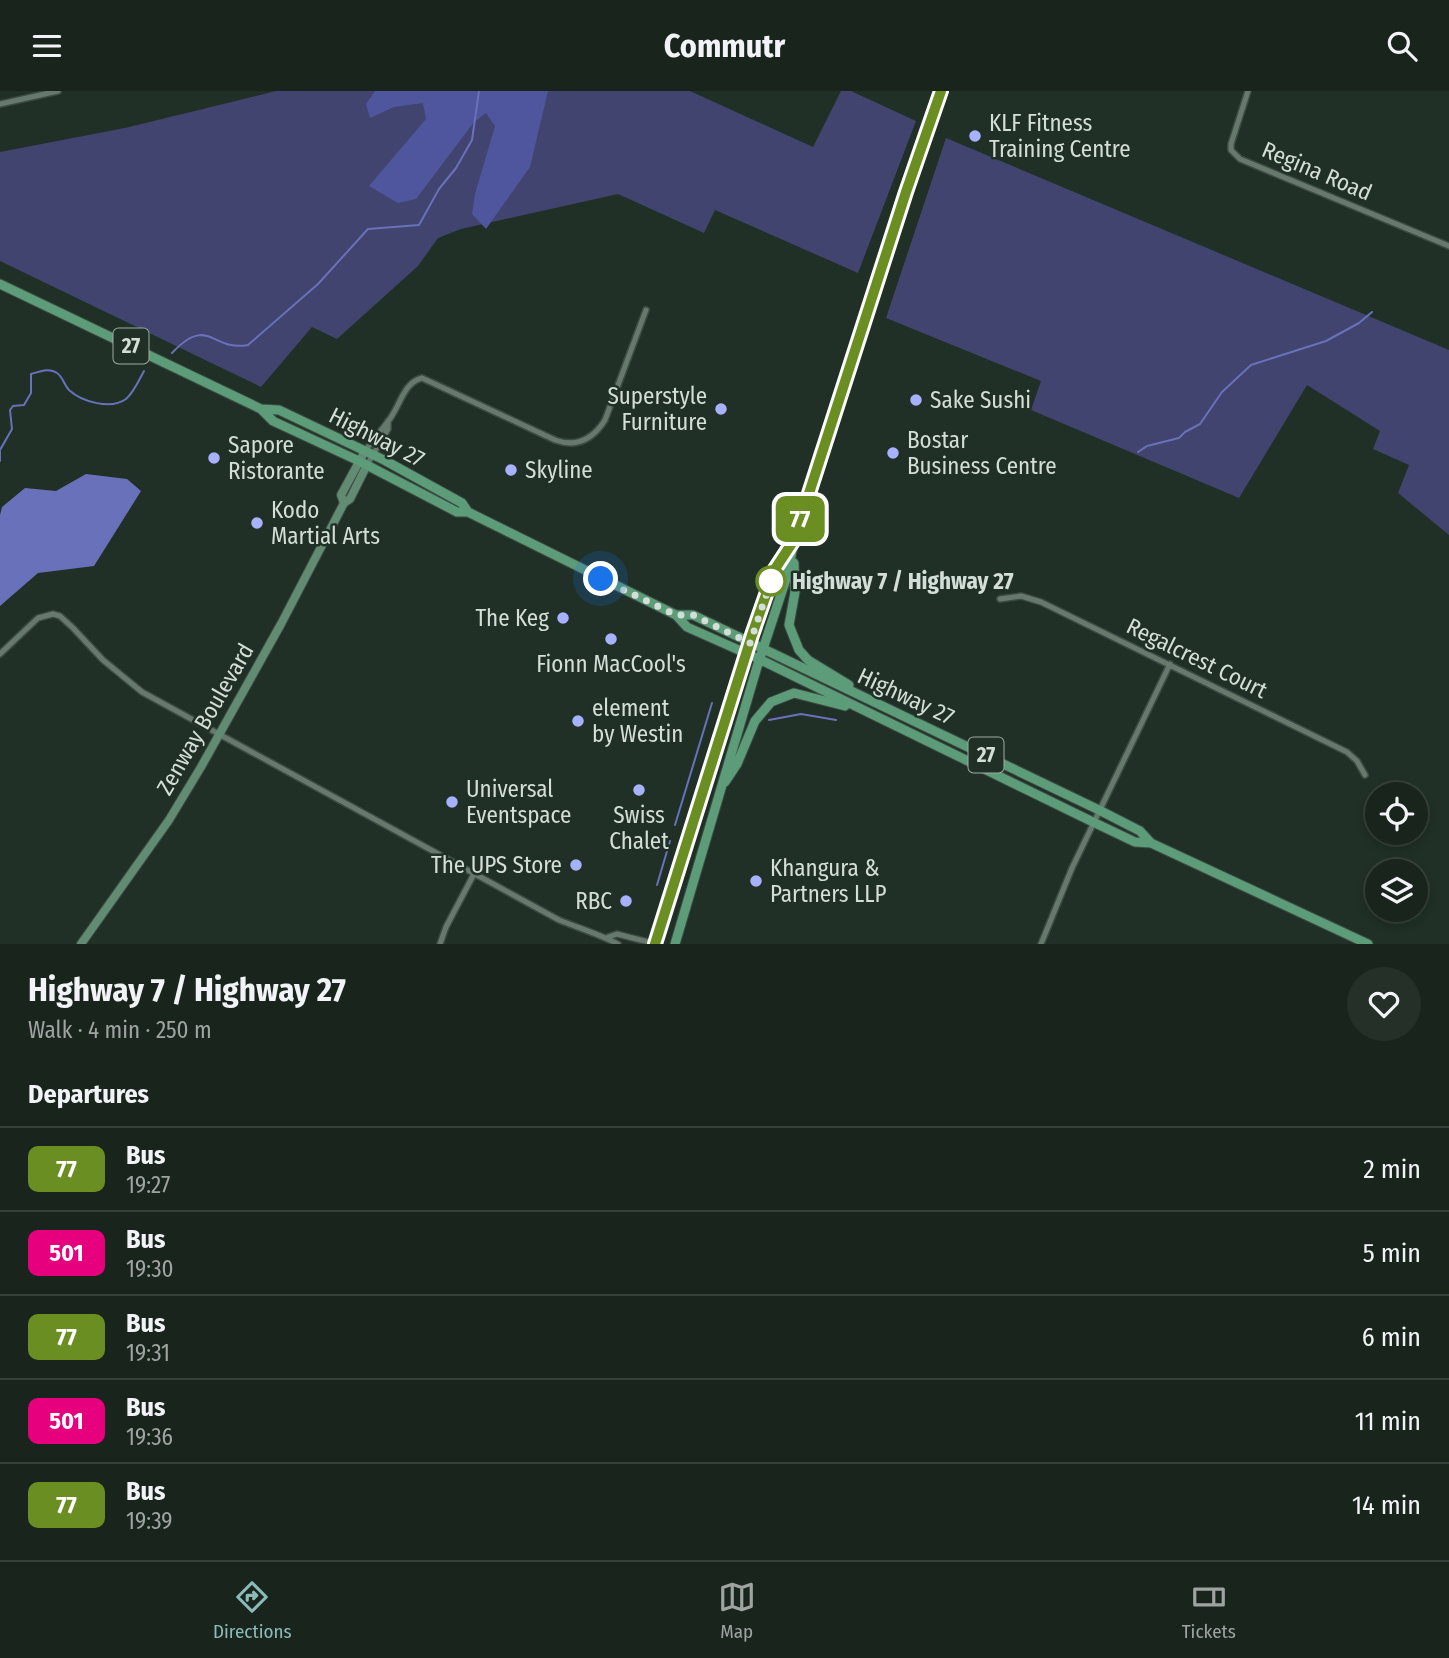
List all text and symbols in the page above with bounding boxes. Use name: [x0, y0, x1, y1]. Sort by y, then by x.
icon: menu: [28, 27, 66, 65]
text: Commutr: [664, 27, 785, 65]
icon: search: [1383, 27, 1421, 65]
place label: KLF Fitness Training Centre: [989, 109, 1131, 163]
marker: KLF Fitness Training Centre: [967, 128, 983, 144]
street label: Regina Road: [1258, 135, 1376, 207]
road number: 27: [114, 329, 148, 363]
place label: Superstyle Furniture: [607, 382, 707, 436]
place label: Sake Sushi: [930, 386, 1031, 414]
marker: Sake Sushi: [908, 392, 924, 408]
street label: Highway 27: [325, 401, 429, 473]
marker: Superstyle Furniture: [713, 401, 729, 417]
place label: Bostar Business Centre: [907, 426, 1057, 480]
place label: Sapore Ristorante: [228, 431, 325, 485]
marker: Bostar Business Centre: [885, 445, 901, 461]
marker: Sapore Ristorante: [206, 450, 222, 466]
place label: Skyline: [525, 456, 593, 484]
marker: Skyline: [503, 462, 519, 478]
place label: Kodo Martial Arts: [271, 496, 380, 550]
line badge: 77: [768, 496, 832, 542]
text: 77: [790, 505, 810, 533]
marker: Kodo Martial Arts: [249, 515, 265, 531]
your location: [583, 561, 618, 596]
marker: Highway 7 / Highway 27: [756, 566, 786, 596]
place label: Highway 7 / Highway 27: [792, 567, 1014, 595]
place label: The Keg: [475, 604, 549, 632]
marker: The Keg: [555, 610, 571, 626]
street label: Regalcrest Court: [1122, 612, 1272, 704]
marker: Fionn MacCool's: [603, 631, 619, 647]
street label: Zenway Boulevard: [150, 638, 260, 800]
place label: Fionn MacCool's: [536, 650, 686, 678]
street label: Highway 27: [853, 661, 959, 731]
place label: element by Westin: [592, 694, 683, 748]
marker: element by Westin: [570, 713, 586, 729]
road number: 27: [968, 737, 1004, 773]
place label: Universal Eventspace: [466, 775, 571, 829]
marker: Swiss Chalet: [631, 782, 647, 798]
map controls: [1365, 782, 1428, 922]
button: locate: [1365, 782, 1428, 845]
marker: Universal Eventspace: [444, 794, 460, 810]
place label: Swiss Chalet: [609, 801, 669, 855]
place label: The UPS Store: [431, 851, 562, 879]
place label: Khangura & Partners LLP: [770, 854, 886, 908]
marker: The UPS Store: [568, 857, 584, 873]
button: layers: [1365, 859, 1428, 922]
marker: Khangura & Partners LLP: [748, 873, 764, 889]
place label: RBC: [575, 887, 612, 915]
marker: RBC: [618, 893, 634, 909]
button: heart: [1347, 967, 1421, 1041]
text: Highway 7 / Highway 27: [28, 970, 346, 1010]
text: Walk · 4 min · 250 m: [28, 1016, 212, 1044]
text: Departures: [28, 1079, 149, 1110]
text: Bus: [126, 1140, 165, 1171]
text: 2 min: [1363, 1154, 1421, 1185]
text: 77: [56, 1155, 77, 1183]
text: 19:27: [126, 1171, 170, 1199]
text: Bus: [126, 1224, 165, 1255]
text: 5 min: [1363, 1238, 1421, 1269]
text: 501: [49, 1239, 84, 1267]
text: 19:30: [126, 1255, 174, 1283]
text: Bus: [126, 1308, 165, 1339]
text: 6 min: [1362, 1322, 1421, 1353]
text: 77: [56, 1323, 77, 1351]
text: 19:31: [126, 1339, 170, 1367]
text: Bus: [126, 1392, 165, 1423]
text: 11 min: [1355, 1406, 1421, 1437]
text: 501: [49, 1407, 84, 1435]
text: 19:36: [126, 1423, 173, 1451]
text: Bus: [126, 1476, 165, 1507]
text: 14 min: [1352, 1490, 1421, 1521]
text: 77: [56, 1491, 77, 1519]
text: 19:39: [126, 1507, 173, 1535]
tab: Directions: [213, 1578, 292, 1643]
tab: Map: [718, 1578, 756, 1643]
tab: Tickets: [1182, 1578, 1236, 1643]

